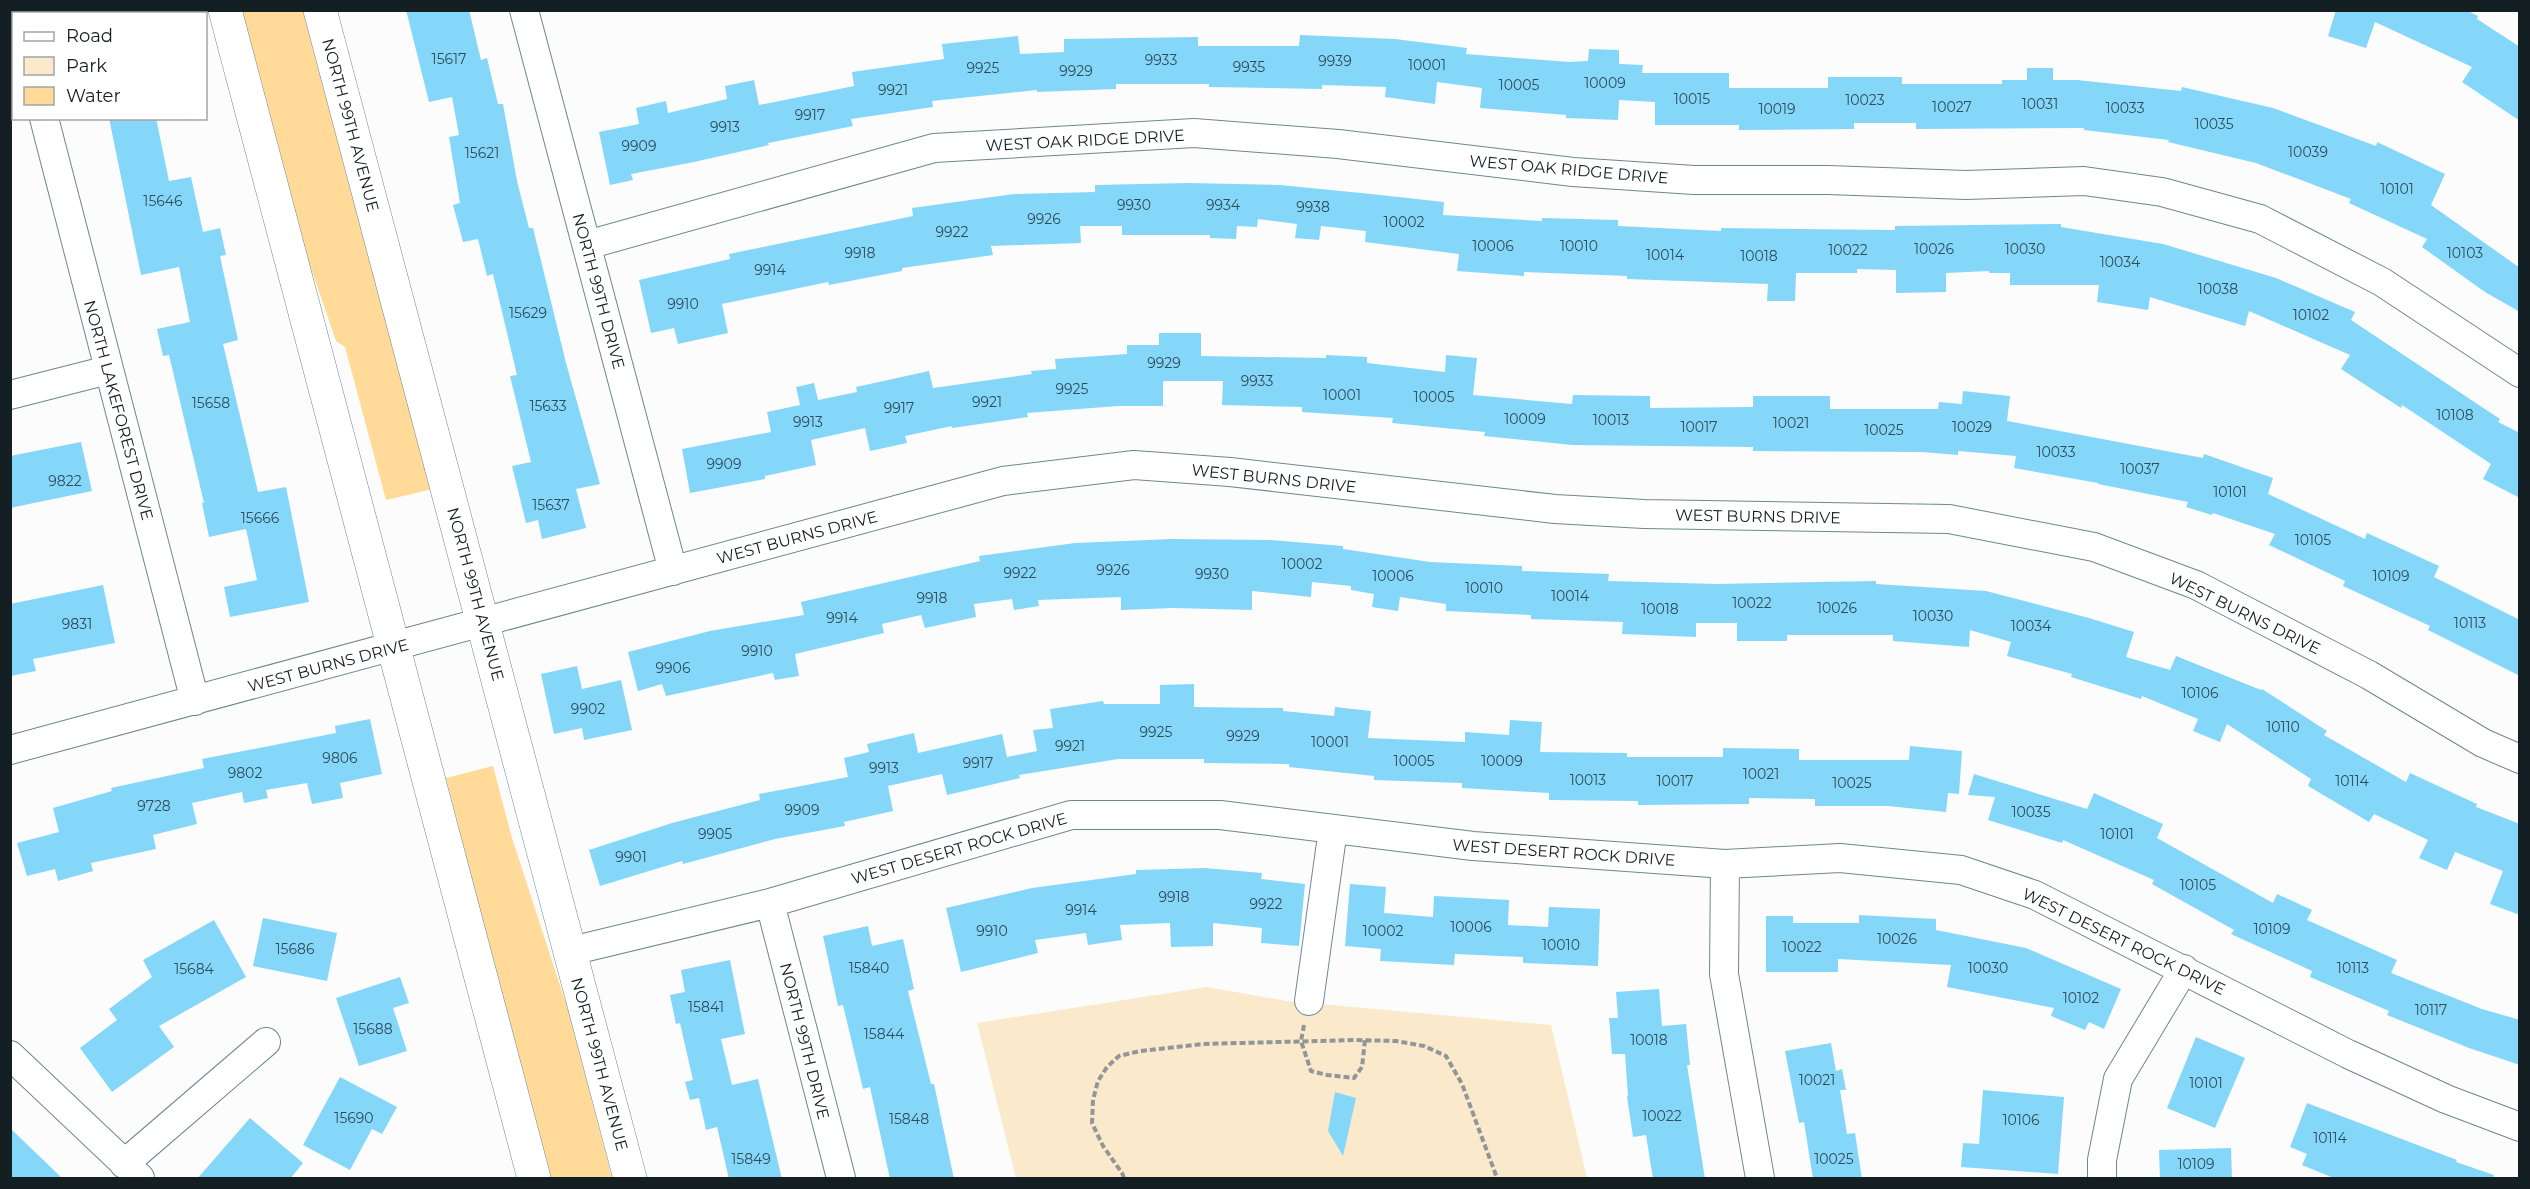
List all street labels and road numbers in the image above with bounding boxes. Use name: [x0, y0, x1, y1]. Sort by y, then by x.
street label: NORTH 99TH AVENUE: [318, 36, 383, 214]
street label: WEST OAK RIDGE DRIVE: [985, 126, 1185, 155]
street label: WEST OAK RIDGE DRIVE: [1469, 151, 1669, 188]
street label: NORTH 99TH DRIVE: [569, 211, 629, 371]
street label: NORTH LAKEFOREST DRIVE: [80, 298, 157, 522]
street label: WEST BURNS DRIVE: [1191, 460, 1357, 497]
street label: NORTH 99TH AVENUE: [443, 505, 508, 683]
street label: WEST BURNS DRIVE: [1675, 506, 1841, 527]
street label: WEST BURNS DRIVE: [715, 507, 880, 568]
street label: WEST BURNS DRIVE: [2166, 569, 2323, 658]
street label: WEST BURNS DRIVE: [246, 635, 411, 696]
street label: WEST DESERT ROCK DRIVE: [849, 809, 1069, 888]
street label: WEST DESERT ROCK DRIVE: [1452, 835, 1676, 870]
street label: WEST DESERT ROCK DRIVE: [2019, 884, 2228, 999]
street label: NORTH 99TH DRIVE: [776, 961, 833, 1121]
street label: NORTH 99TH AVENUE: [567, 975, 632, 1153]

